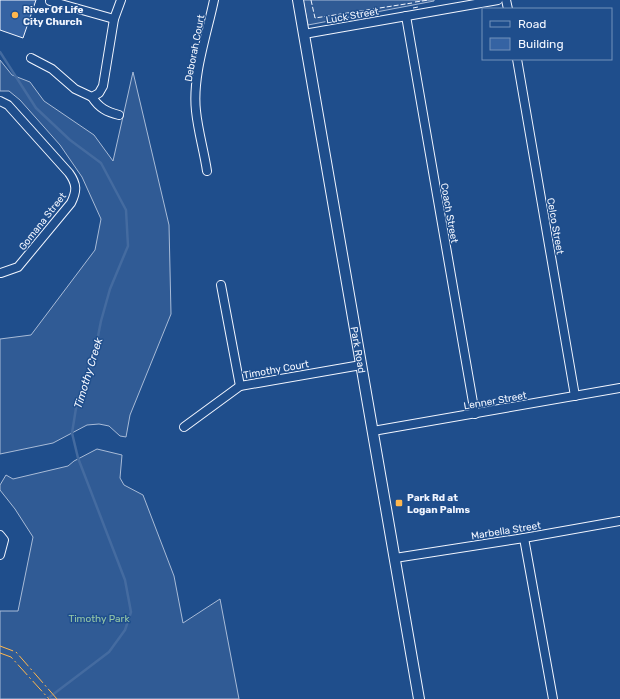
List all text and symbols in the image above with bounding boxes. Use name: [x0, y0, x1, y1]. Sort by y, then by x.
place label: River Of Life City Church: [23, 4, 84, 28]
street label: Luck Street: [325, 5, 380, 27]
legend: [482, 8, 612, 60]
marker: River Of Life City Church: [10, 10, 20, 20]
street label: Deborah Court: [183, 14, 207, 83]
text: Road: [518, 17, 546, 31]
text: Building: [518, 37, 564, 51]
street label: Coach Street: [438, 182, 460, 244]
street label: Gomana Street: [17, 190, 69, 253]
street label: Celco Street: [544, 197, 566, 256]
street label: Park Road: [348, 326, 367, 374]
water label: Timothy Creek: [72, 336, 106, 410]
street label: Timothy Court: [242, 358, 310, 382]
street label: Lenner Street: [463, 390, 528, 412]
place label: Park Rd at Logan Palms: [407, 492, 470, 516]
marker: Park Rd at Logan Palms: [394, 498, 404, 508]
street label: Marbella Street: [470, 520, 542, 542]
park label: Timothy Park: [68, 613, 130, 625]

